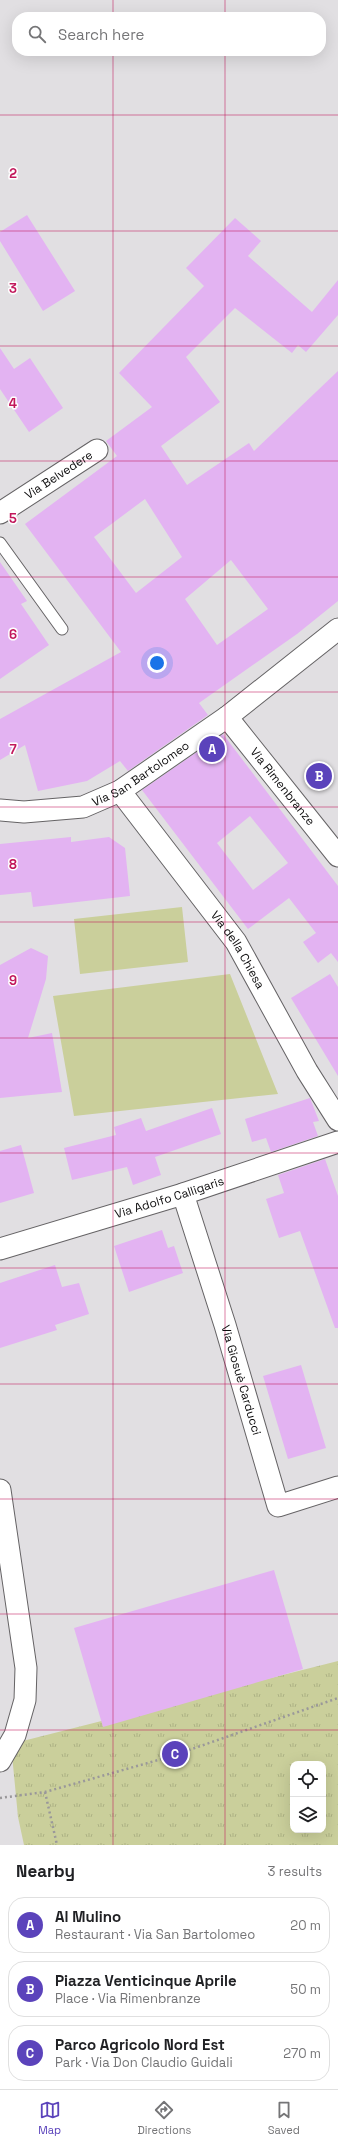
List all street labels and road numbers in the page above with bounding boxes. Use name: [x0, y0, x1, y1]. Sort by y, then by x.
street label: Via Belvedere: [22, 447, 96, 503]
street label: Via San Bartolomeo: [89, 737, 192, 810]
street label: Via Rimenbranze: [247, 744, 318, 829]
street label: Via della Chiesa: [207, 908, 268, 992]
street label: Via Adolfo Calligaris: [113, 1173, 226, 1222]
street label: Via Giosuè Carducci: [217, 1323, 265, 1437]

